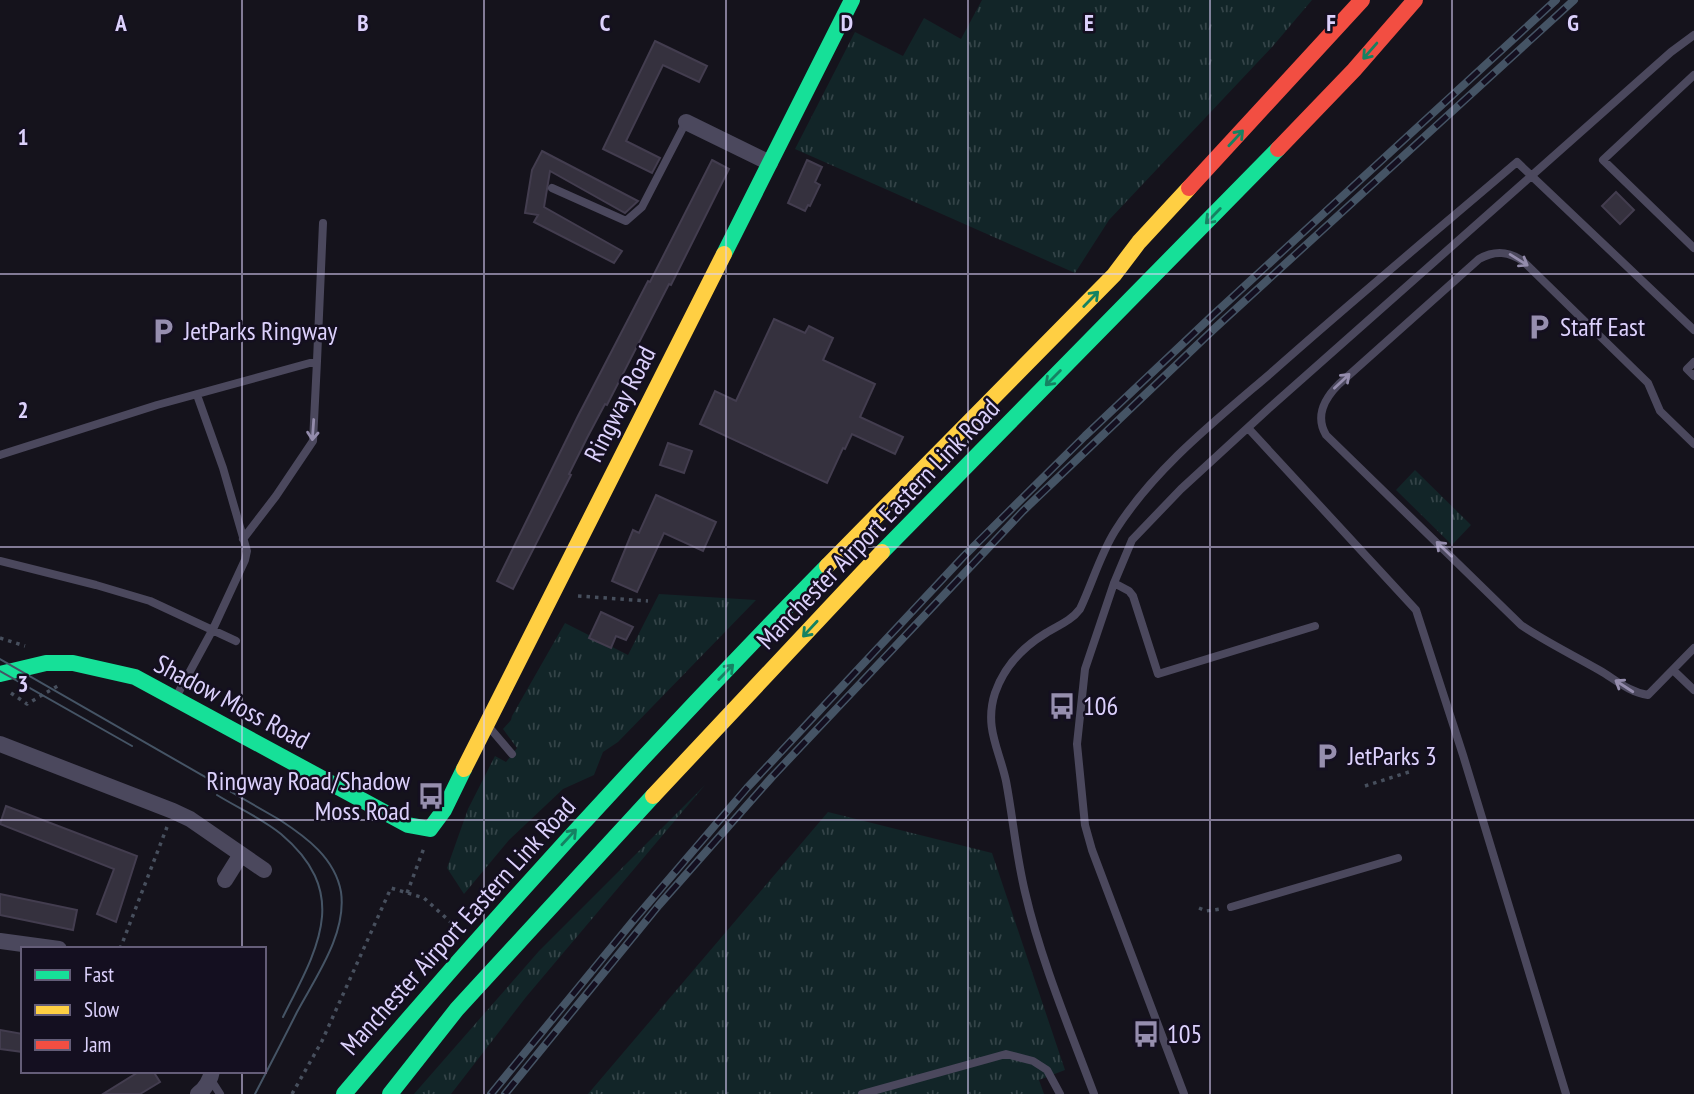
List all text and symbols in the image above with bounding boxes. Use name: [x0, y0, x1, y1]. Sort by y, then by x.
text: A: [114, 8, 127, 37]
text: B: [357, 8, 369, 37]
text: C: [600, 8, 611, 37]
text: D: [841, 8, 853, 37]
text: E: [1084, 8, 1094, 37]
text: F: [1326, 8, 1336, 37]
text: G: [1567, 8, 1579, 37]
one-way arrow: [1362, 42, 1378, 60]
text: 1: [18, 122, 29, 151]
one-way arrow: [1227, 130, 1244, 147]
one-way arrow: [1205, 207, 1222, 224]
one-way arrow: [1509, 254, 1529, 268]
one-way arrow: [1082, 291, 1099, 308]
place label: Staff East: [1560, 310, 1645, 343]
parking icon: Staff East: [1524, 312, 1554, 342]
place label: JetParks Ringway: [183, 314, 338, 347]
parking icon: JetParks Ringway: [148, 316, 178, 346]
street label: Ringway Road: [576, 340, 663, 467]
one-way arrow: [1045, 369, 1062, 386]
one-way arrow: [1334, 372, 1351, 389]
street label: Manchester Airport Eastern Link Road: [749, 392, 1006, 656]
text: 2: [18, 395, 29, 424]
one-way arrow: [306, 418, 319, 440]
one-way arrow: [1436, 541, 1453, 558]
one-way arrow: [801, 620, 818, 637]
street label: Shadow Moss Road: [149, 647, 315, 756]
one-way arrow: [718, 664, 735, 681]
text: 3: [18, 669, 29, 698]
one-way arrow: [1614, 679, 1634, 693]
place label: 106: [1083, 689, 1118, 722]
bus stop icon: 106: [1047, 691, 1077, 721]
place label: JetParks 3: [1347, 739, 1437, 772]
parking icon: JetParks 3: [1312, 741, 1342, 771]
place label: Ringway Road/Shadow Moss Road: [206, 764, 411, 827]
bus stop icon: Ringway Road/Shadow Moss Road: [416, 781, 446, 811]
street label: Manchester Airport Eastern Link Road: [333, 790, 582, 1061]
one-way arrow: [561, 829, 578, 846]
legend: [21, 947, 266, 1073]
text: Fast: [84, 961, 114, 988]
text: Slow: [84, 996, 120, 1023]
place label: 105: [1167, 1017, 1202, 1050]
bus stop icon: 105: [1131, 1019, 1161, 1049]
text: Jam: [83, 1031, 111, 1058]

